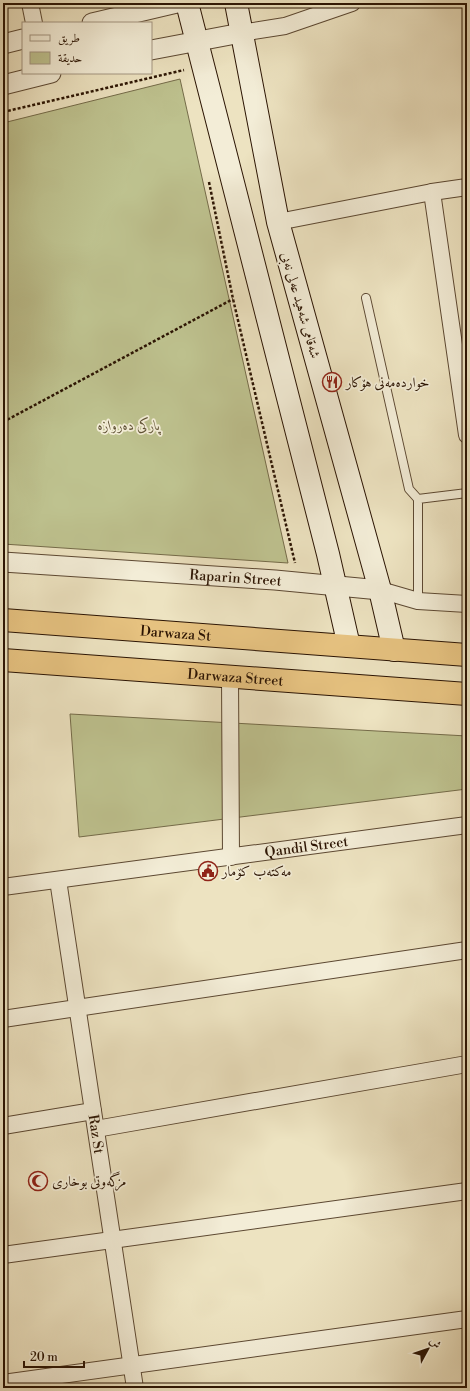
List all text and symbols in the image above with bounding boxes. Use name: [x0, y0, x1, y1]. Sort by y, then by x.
legend: [22, 22, 152, 74]
text: طريق: [58, 31, 80, 46]
text: حديقة: [58, 51, 82, 66]
street label: شەقامی شەهید عەلی نەبی: [276, 250, 324, 361]
restaurant icon: خواردەمەنی هۆکار: [321, 371, 343, 393]
place label: خواردەمەنی هۆکار: [344, 374, 430, 392]
park label: پارکی دەروازە: [98, 416, 162, 436]
street label: Raparin Street: [189, 566, 282, 591]
street label: Darwaza St: [139, 622, 212, 646]
street label: Darwaza Street: [187, 666, 284, 691]
street label: Qandil Street: [264, 833, 349, 862]
public building icon: مەکتەب کۆمار: [197, 860, 219, 882]
place label: مەکتەب کۆمار: [220, 863, 291, 881]
street label: Raz St: [84, 1113, 107, 1155]
mosque icon: مزگەوتی بوخاری: [27, 1170, 49, 1192]
place label: مزگەوتی بوخاری: [52, 1171, 127, 1191]
north arrow: [408, 1329, 448, 1369]
text: ش: [426, 1335, 444, 1352]
scale bar: [24, 1343, 84, 1369]
text: 20 m: [30, 1350, 58, 1365]

